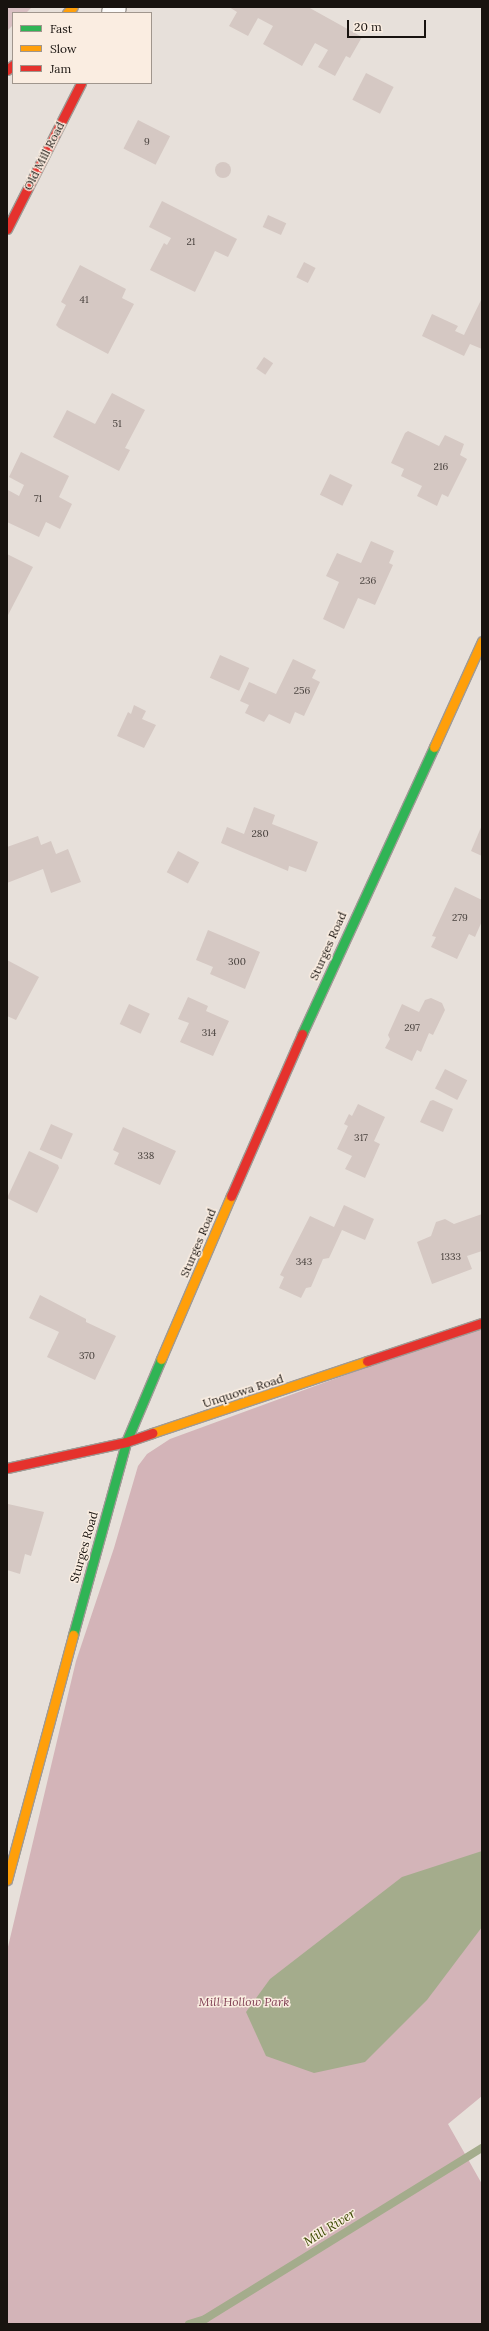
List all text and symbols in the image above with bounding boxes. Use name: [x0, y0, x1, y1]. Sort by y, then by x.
legend: [12, 12, 152, 84]
scale bar: [349, 12, 428, 38]
text: 20 m: [354, 19, 382, 34]
text: Fast: [50, 21, 73, 36]
text: Slow: [50, 41, 77, 56]
text: Jam: [50, 61, 71, 76]
street label: Old Mill Road: [21, 119, 67, 193]
house number: 9: [144, 136, 150, 148]
house number: 21: [186, 236, 196, 248]
house number: 41: [79, 294, 89, 306]
house number: 51: [112, 418, 122, 430]
house number: 216: [434, 461, 448, 473]
house number: 71: [34, 493, 42, 505]
house number: 236: [360, 575, 376, 587]
house number: 256: [294, 685, 310, 697]
house number: 280: [251, 828, 269, 840]
street label: Sturges Road: [307, 910, 349, 982]
house number: 279: [452, 912, 468, 924]
house number: 300: [228, 956, 246, 968]
house number: 297: [404, 1022, 420, 1034]
house number: 314: [202, 1027, 216, 1039]
house number: 317: [354, 1132, 368, 1144]
house number: 338: [138, 1150, 154, 1162]
street label: Sturges Road: [177, 1206, 219, 1280]
house number: 1333: [441, 1251, 461, 1263]
house number: 343: [296, 1256, 312, 1268]
house number: 370: [79, 1350, 95, 1362]
street label: Unquowa Road: [201, 1371, 285, 1411]
street label: Sturges Road: [67, 1510, 101, 1584]
park label: Mill Hollow Park: [198, 1995, 290, 2009]
water label: Mill River: [301, 2206, 359, 2250]

